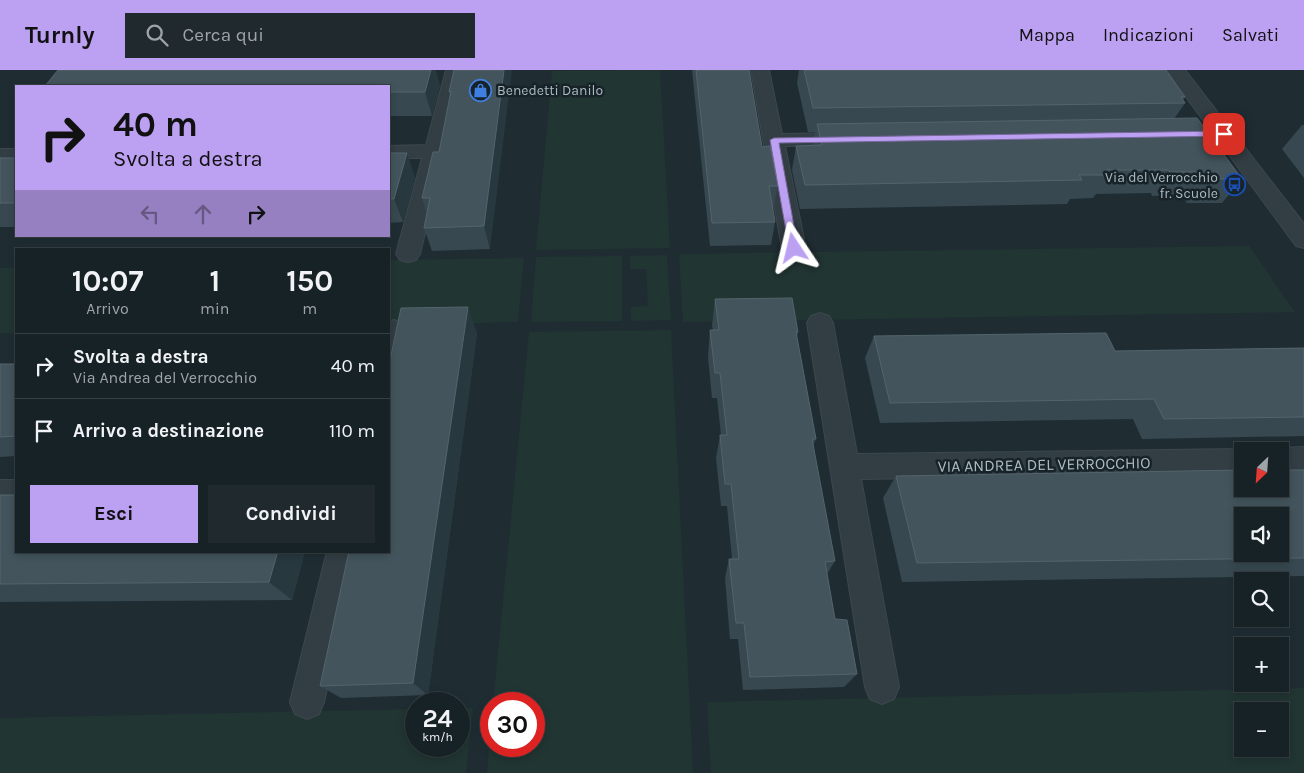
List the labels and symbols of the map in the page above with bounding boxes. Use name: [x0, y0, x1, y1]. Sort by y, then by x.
shop icon: Benedetti Danilo: [469, 78, 493, 102]
place label: Benedetti Danilo: [497, 82, 603, 99]
pin: [1203, 113, 1245, 155]
place label: Via del Verrocchio fr. Scuole: [1105, 169, 1218, 202]
bus stop icon: Via del Verrocchio fr. Scuole: [1222, 173, 1246, 197]
position arrow: [767, 221, 819, 273]
north arrow: [1234, 442, 1289, 498]
street label: VIA ANDREA DEL VERROCCHIO: [937, 453, 1151, 476]
speed limit sign: 30: [480, 692, 545, 757]

